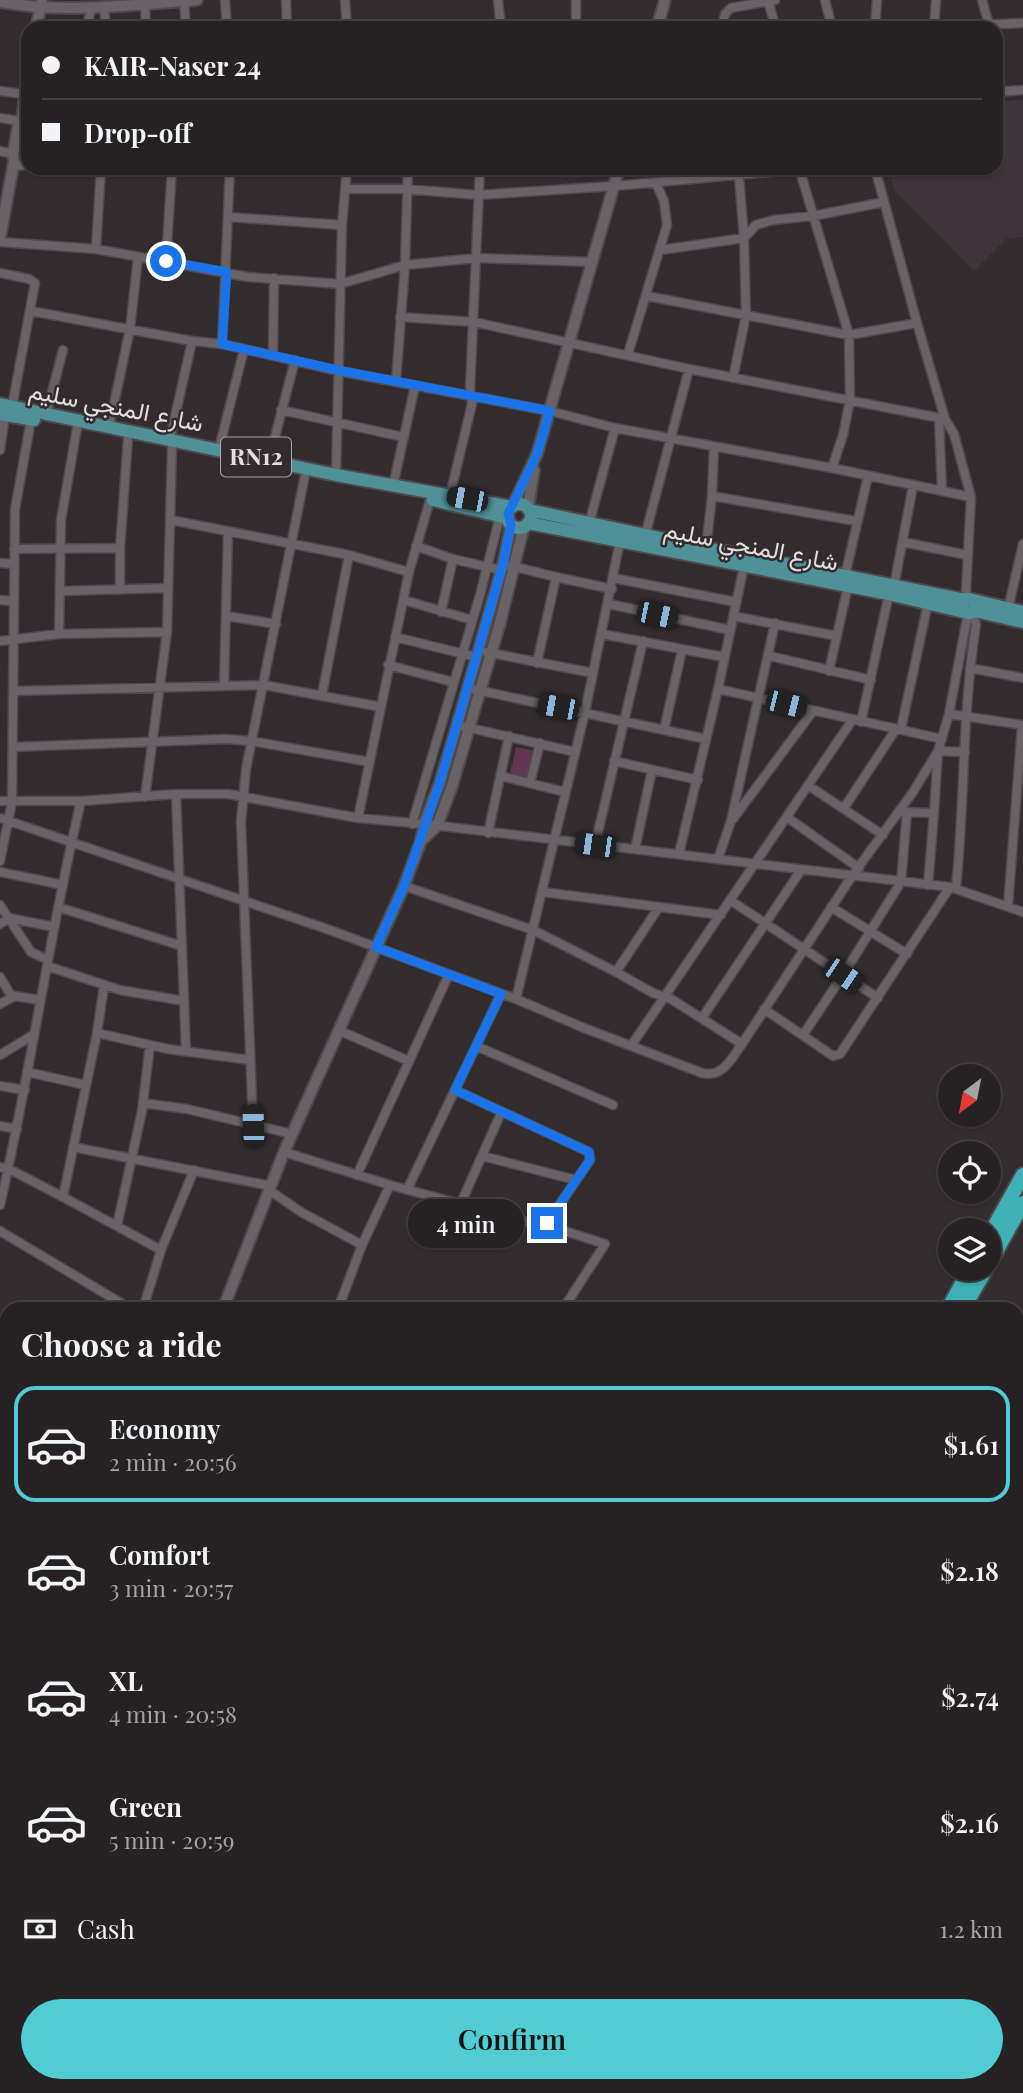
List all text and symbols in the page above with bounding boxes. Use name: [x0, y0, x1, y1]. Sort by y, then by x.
text: KAIR-Naser 24: [84, 48, 261, 83]
text: Drop-off: [84, 115, 191, 150]
route start: [150, 245, 182, 277]
street label: شارع المنجي سليم: [26, 372, 206, 443]
road number: RN12: [221, 438, 291, 477]
car: [445, 485, 490, 513]
street label: شارع المنجي سليم: [661, 511, 841, 582]
car: [635, 600, 680, 630]
car: [764, 689, 809, 719]
car: [536, 693, 581, 721]
car: [573, 832, 618, 858]
car: [820, 955, 867, 995]
north arrow: [938, 1064, 1001, 1127]
map controls: [938, 1064, 1001, 1281]
car: [242, 1104, 265, 1146]
button: locate: [938, 1141, 1001, 1204]
callout: 4 min: [407, 1198, 522, 1248]
route end: [531, 1207, 563, 1239]
text: 4 min: [437, 1208, 495, 1239]
button: layers: [938, 1218, 1001, 1281]
text: Choose a ride: [21, 1322, 222, 1365]
text: Economy: [109, 1411, 220, 1446]
icon: car: [25, 1413, 88, 1476]
text: $1.61: [944, 1427, 999, 1462]
text: 2 min · 20:56: [109, 1446, 237, 1477]
text: Comfort: [109, 1537, 210, 1572]
icon: car: [25, 1539, 88, 1602]
text: $2.18: [940, 1553, 999, 1588]
text: 3 min · 20:57: [109, 1572, 233, 1603]
text: XL: [109, 1663, 143, 1698]
icon: car: [25, 1665, 88, 1728]
text: $2.74: [941, 1679, 999, 1714]
text: 4 min · 20:58: [109, 1698, 237, 1729]
text: Green: [109, 1789, 182, 1824]
icon: car: [25, 1791, 88, 1854]
text: $2.16: [940, 1805, 999, 1840]
text: 5 min · 20:59: [109, 1824, 235, 1855]
icon: cash: [21, 1910, 59, 1948]
text: Cash: [77, 1911, 135, 1946]
text: 1.2 km: [940, 1913, 1003, 1944]
button: Confirm: [21, 1999, 1003, 2079]

